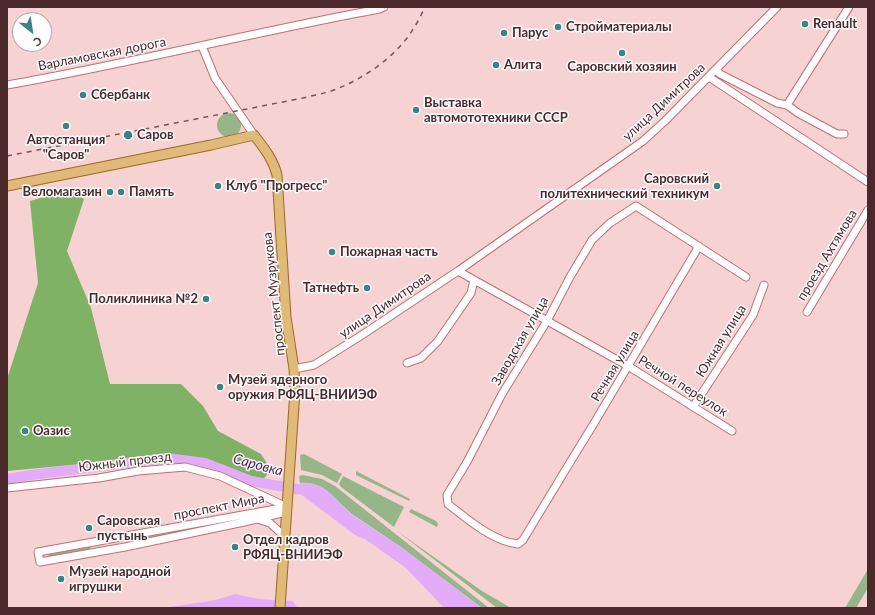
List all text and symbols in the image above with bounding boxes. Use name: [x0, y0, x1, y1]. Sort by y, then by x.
north arrow: [12, 12, 52, 52]
place label: Renault: [813, 16, 857, 32]
place label: Стройматериалы: [566, 19, 672, 35]
marker: Renault: [800, 19, 810, 29]
marker: Стройматериалы: [553, 22, 563, 32]
place label: Парус: [512, 25, 548, 41]
marker: Парус: [499, 28, 509, 38]
street label: Варламовская дорога: [37, 34, 167, 74]
text: С: [31, 35, 44, 49]
marker: Саровский хозяин: [617, 48, 627, 58]
place label: Алита: [504, 57, 542, 73]
place label: Саровский хозяин: [567, 59, 677, 75]
marker: Алита: [491, 60, 501, 70]
street label: улица Димитрова: [619, 60, 709, 144]
place label: Сбербанк: [91, 87, 150, 103]
marker: Сбербанк: [78, 90, 88, 100]
place label: Выставка автомототехники СССР: [424, 95, 568, 126]
marker: Выставка автомототехники СССР: [411, 105, 421, 115]
marker: Автостанция "Саров": [61, 121, 71, 131]
place label: Саров: [137, 127, 174, 143]
marker: Саров: [122, 129, 134, 141]
place label: Автостанция "Саров": [27, 132, 105, 163]
place label: Саровский политехнический техникум: [540, 171, 709, 202]
place label: Клуб "Прогресс": [226, 178, 327, 194]
marker: Клуб "Прогресс": [213, 181, 223, 191]
marker: Саровский политехнический техникум: [712, 181, 722, 191]
place label: Веломагазин: [23, 184, 102, 200]
place label: Память: [129, 184, 174, 200]
marker: Веломагазин: [105, 187, 115, 197]
marker: Память: [116, 187, 126, 197]
street label: проезд Ахтямова: [794, 207, 860, 303]
street label: проспект Музрукова: [260, 232, 288, 356]
place label: Пожарная часть: [340, 244, 438, 260]
marker: Пожарная часть: [327, 247, 337, 257]
street label: улица Димитрова: [336, 269, 434, 341]
place label: Татнефть: [303, 280, 359, 296]
marker: Татнефть: [362, 283, 372, 293]
place label: Поликлиника №2: [89, 291, 198, 307]
marker: Поликлиника №2: [201, 294, 211, 304]
street label: Заводская улица: [488, 294, 552, 388]
street label: Южная улица: [693, 302, 749, 380]
street label: Речная улица: [588, 328, 642, 404]
street label: Речной переулок: [635, 352, 731, 420]
place label: Музей ядерного оружия РФЯЦ-ВНИИЭФ: [228, 372, 377, 403]
marker: Музей ядерного оружия РФЯЦ-ВНИИЭФ: [215, 382, 225, 392]
place label: Оазис: [33, 423, 70, 439]
marker: Оазис: [20, 426, 30, 436]
street label: Южный проезд: [78, 449, 172, 475]
water label: Саровка: [231, 450, 285, 480]
street label: проспект Мира: [172, 491, 266, 523]
place label: Саровская пустынь: [97, 513, 160, 544]
marker: Саровская пустынь: [84, 523, 94, 533]
place label: Отдел кадров РФЯЦ-ВНИИЭФ: [243, 532, 343, 563]
marker: Отдел кадров РФЯЦ-ВНИИЭФ: [230, 542, 240, 552]
place label: Музей народной игрушки: [69, 564, 171, 595]
marker: Музей народной игрушки: [56, 574, 66, 584]

